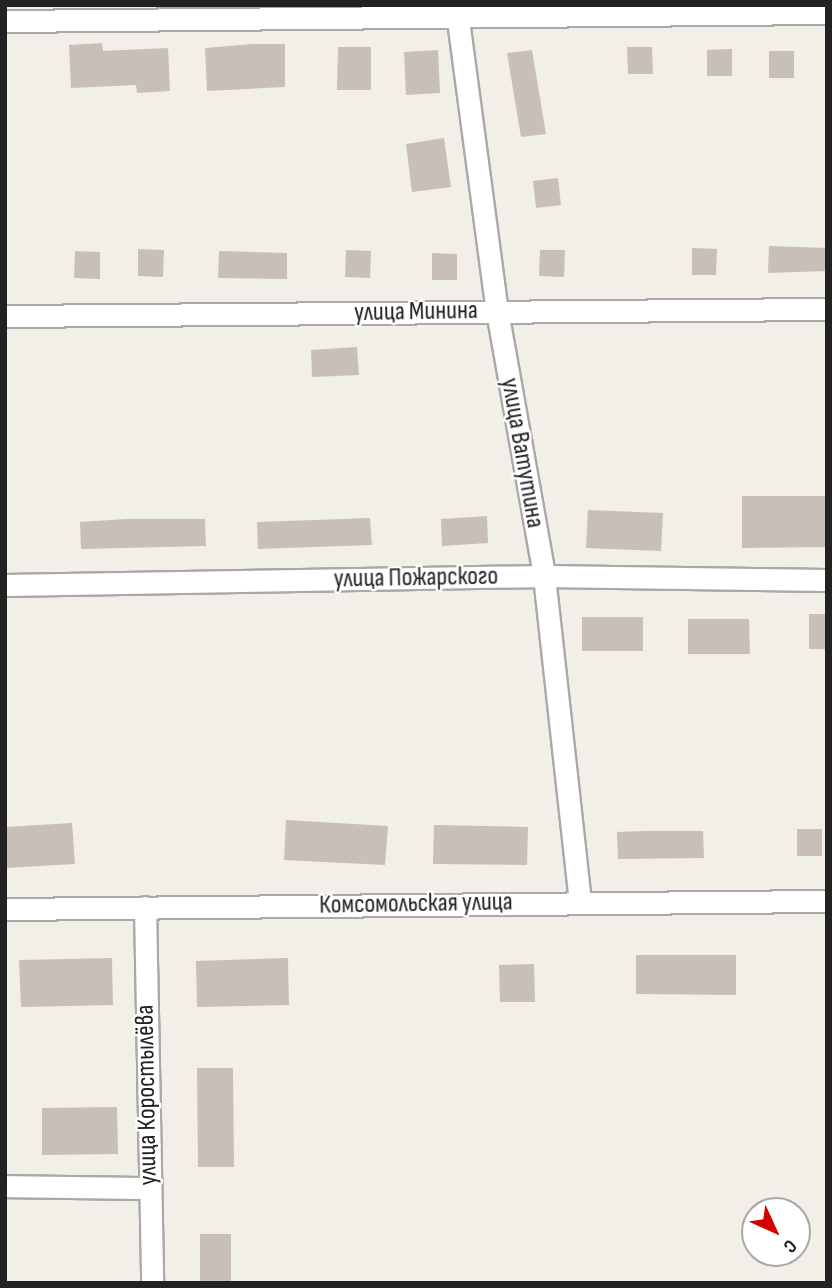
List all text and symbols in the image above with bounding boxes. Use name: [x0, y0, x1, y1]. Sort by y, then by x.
street label: улица Минина: [354, 295, 478, 329]
street label: улица Ватутина: [493, 376, 551, 530]
street label: улица Пожарского: [333, 561, 499, 595]
street label: Комсомольская улица: [319, 887, 513, 921]
street label: улица Коростылёва: [130, 1004, 164, 1186]
north arrow: [741, 1197, 811, 1267]
text: С: [778, 1234, 801, 1257]

